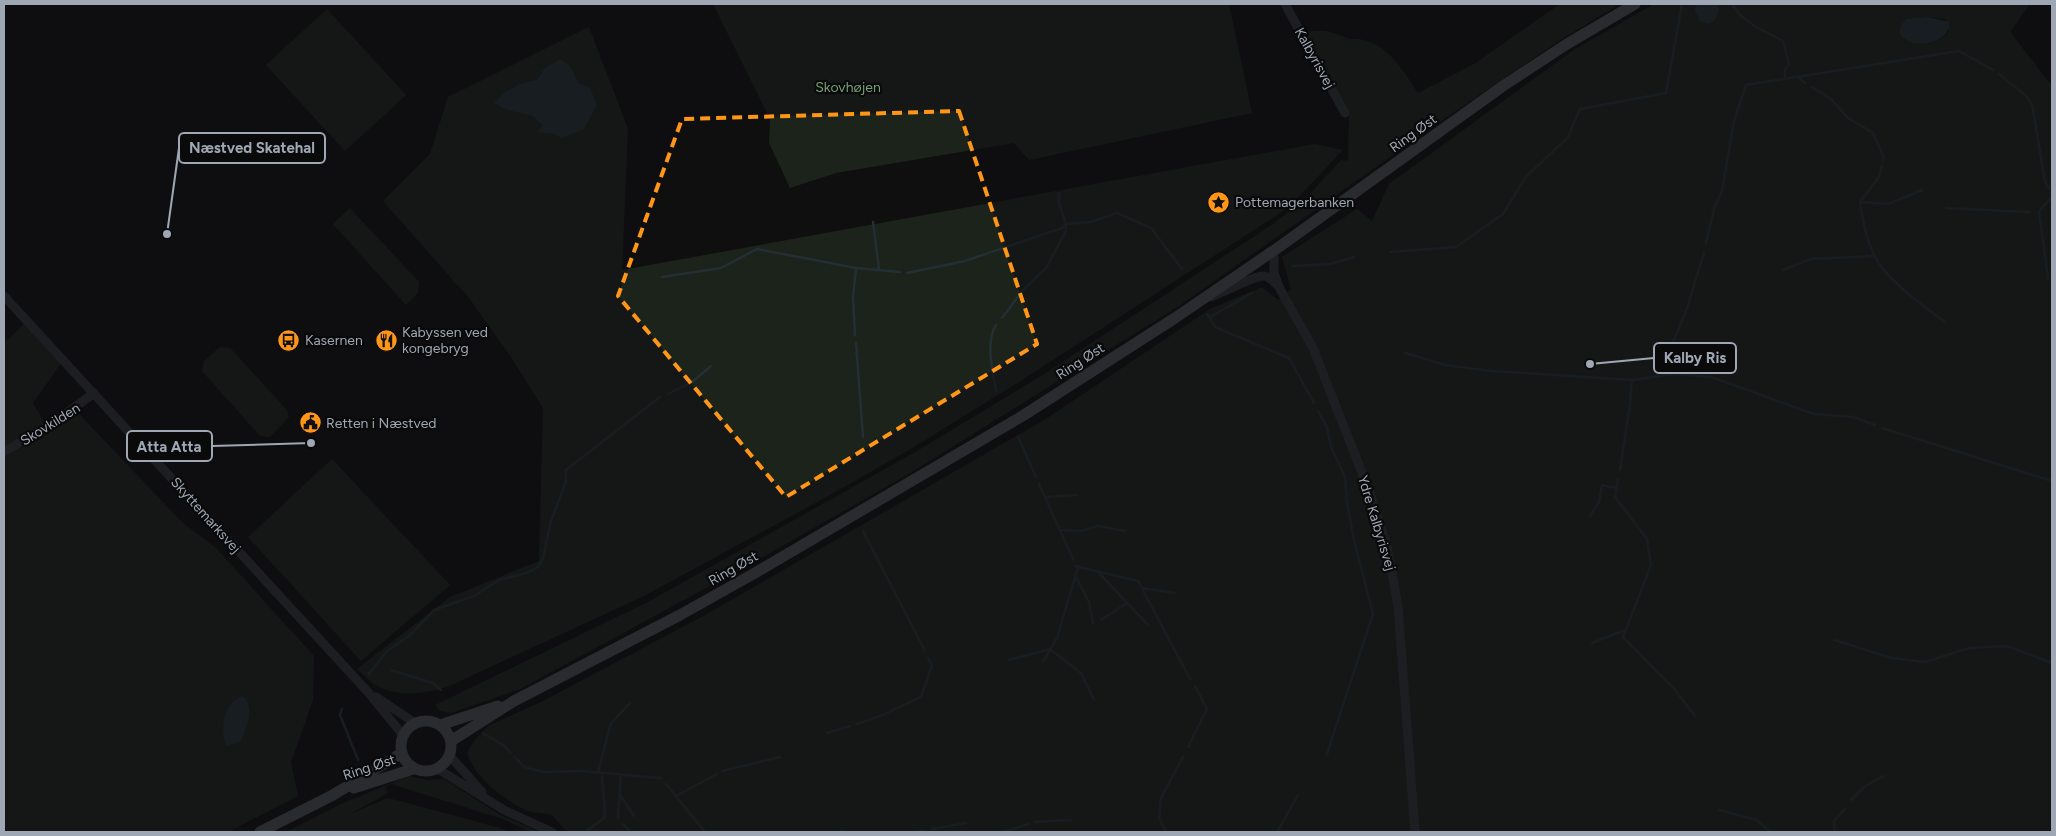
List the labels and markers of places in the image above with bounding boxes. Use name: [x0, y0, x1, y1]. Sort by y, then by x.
callout: Næstved Skatehal: [179, 133, 325, 163]
place icon: Pottemagerbanken: [1207, 190, 1231, 214]
place label: Pottemagerbanken: [1235, 194, 1354, 211]
place label: Kabyssen ved kongebryg: [402, 324, 488, 357]
bus stop icon: Kasernen: [277, 328, 301, 352]
restaurant icon: Kabyssen ved kongebryg: [374, 328, 398, 352]
place label: Kasernen: [305, 332, 363, 349]
callout: Kalby Ris: [1654, 343, 1736, 373]
public building icon: Retten i Næstved: [298, 411, 322, 435]
place label: Retten i Næstved: [326, 415, 437, 432]
callout: Atta Atta: [127, 431, 212, 461]

